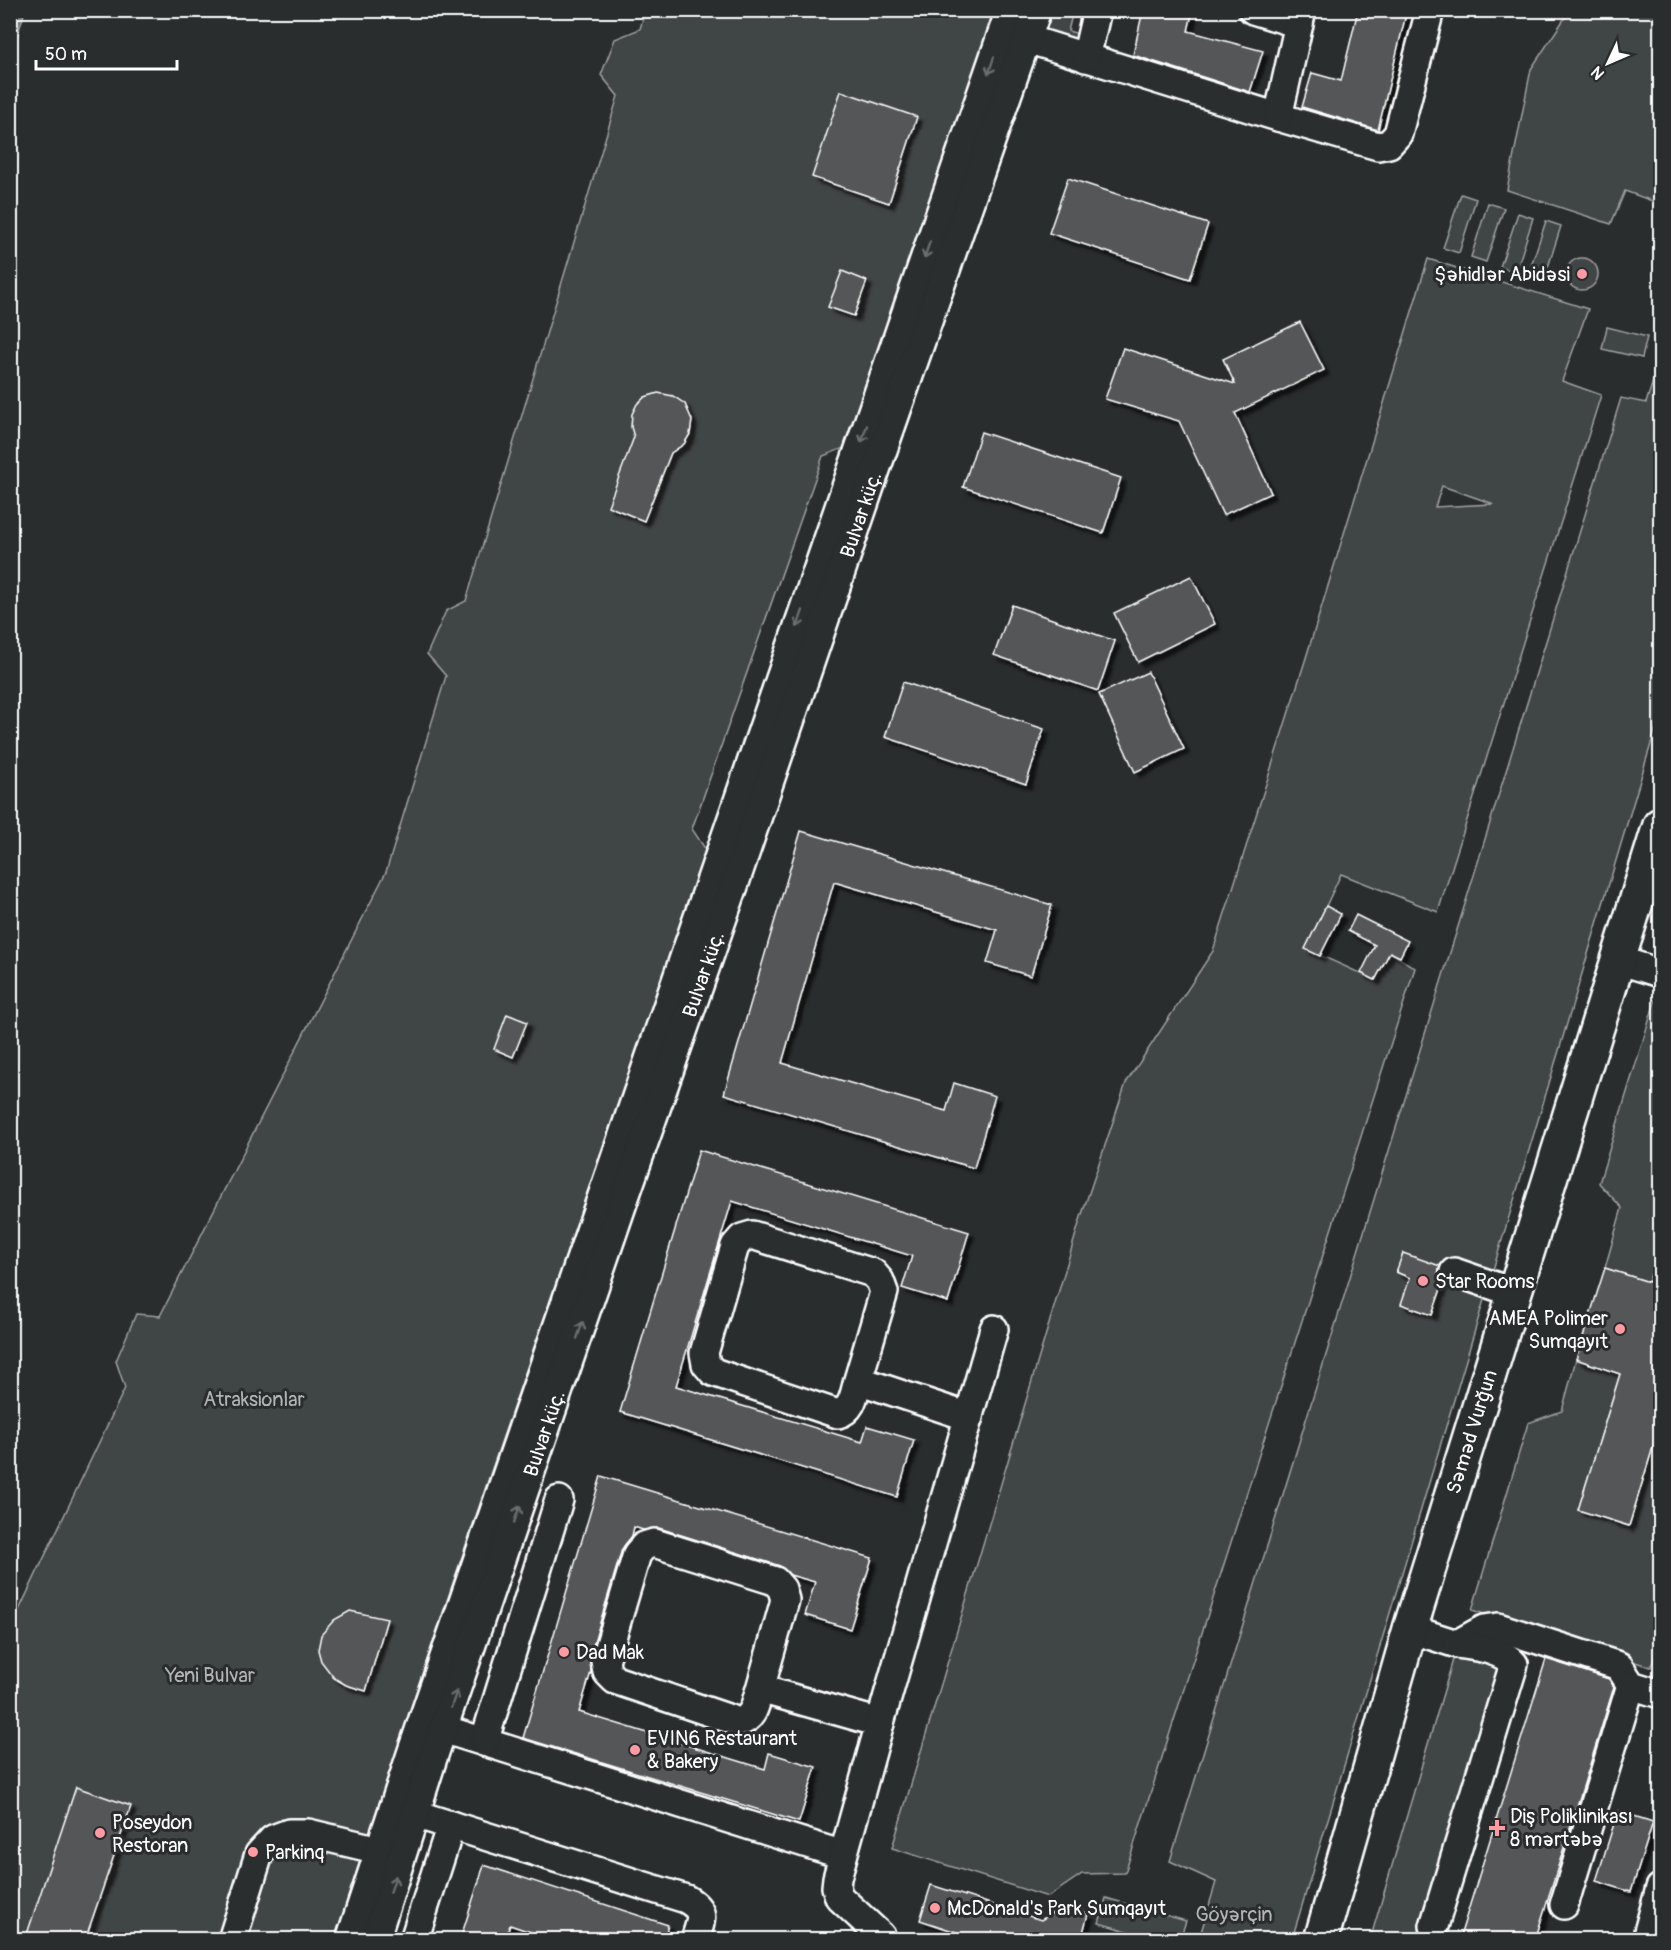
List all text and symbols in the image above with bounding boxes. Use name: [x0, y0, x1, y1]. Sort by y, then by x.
scale bar: [36, 33, 177, 71]
north arrow: [1578, 33, 1638, 93]
text: 50 m: [45, 43, 87, 66]
one-way arrow: [985, 56, 996, 75]
text: N: [1587, 62, 1609, 84]
one-way arrow: [921, 240, 932, 259]
place label: Şəhidlər Abidəsi: [1434, 262, 1570, 287]
marker: Şəhidlər Abidəsi: [1575, 267, 1589, 281]
one-way arrow: [857, 424, 868, 443]
street label: Bulvar küç.: [834, 468, 887, 561]
one-way arrow: [794, 609, 805, 628]
street label: Bulvar küç.: [677, 928, 730, 1021]
place label: Star Rooms: [1435, 1269, 1534, 1294]
marker: Star Rooms: [1416, 1274, 1430, 1288]
place label: AMEA Polimer Sumqayıt: [1489, 1306, 1609, 1354]
one-way arrow: [575, 1321, 586, 1339]
marker: AMEA Polimer Sumqayıt: [1613, 1322, 1627, 1336]
street label: Səməd Vurğun: [1440, 1367, 1502, 1497]
park label: Atraksionlar: [203, 1387, 305, 1412]
street label: Bulvar küç.: [518, 1387, 570, 1480]
one-way arrow: [512, 1505, 523, 1524]
place label: Dad Mak: [576, 1640, 645, 1665]
marker: Dad Mak: [557, 1645, 571, 1659]
park label: Yeni Bulvar: [164, 1663, 255, 1688]
one-way arrow: [449, 1690, 460, 1709]
place label: EVIN6 Restaurant & Bakery: [647, 1726, 798, 1774]
marker: EVIN6 Restaurant & Bakery: [628, 1743, 642, 1757]
place label: Diş Poliklinikası 8 mərtəbə: [1510, 1804, 1633, 1852]
place label: Poseydon Restoran: [112, 1810, 192, 1858]
marker: Diş Poliklinikası 8 mərtəbə: [1488, 1819, 1506, 1837]
marker: Poseydon Restoran: [93, 1826, 107, 1840]
place label: Parkinq: [265, 1840, 325, 1865]
marker: Parkinq: [246, 1845, 260, 1859]
one-way arrow: [388, 1875, 399, 1894]
place label: McDonald's Park Sumqayıt: [947, 1896, 1167, 1921]
marker: McDonald's Park Sumqayıt: [928, 1901, 942, 1915]
park label: Göyərçin: [1196, 1902, 1272, 1927]

